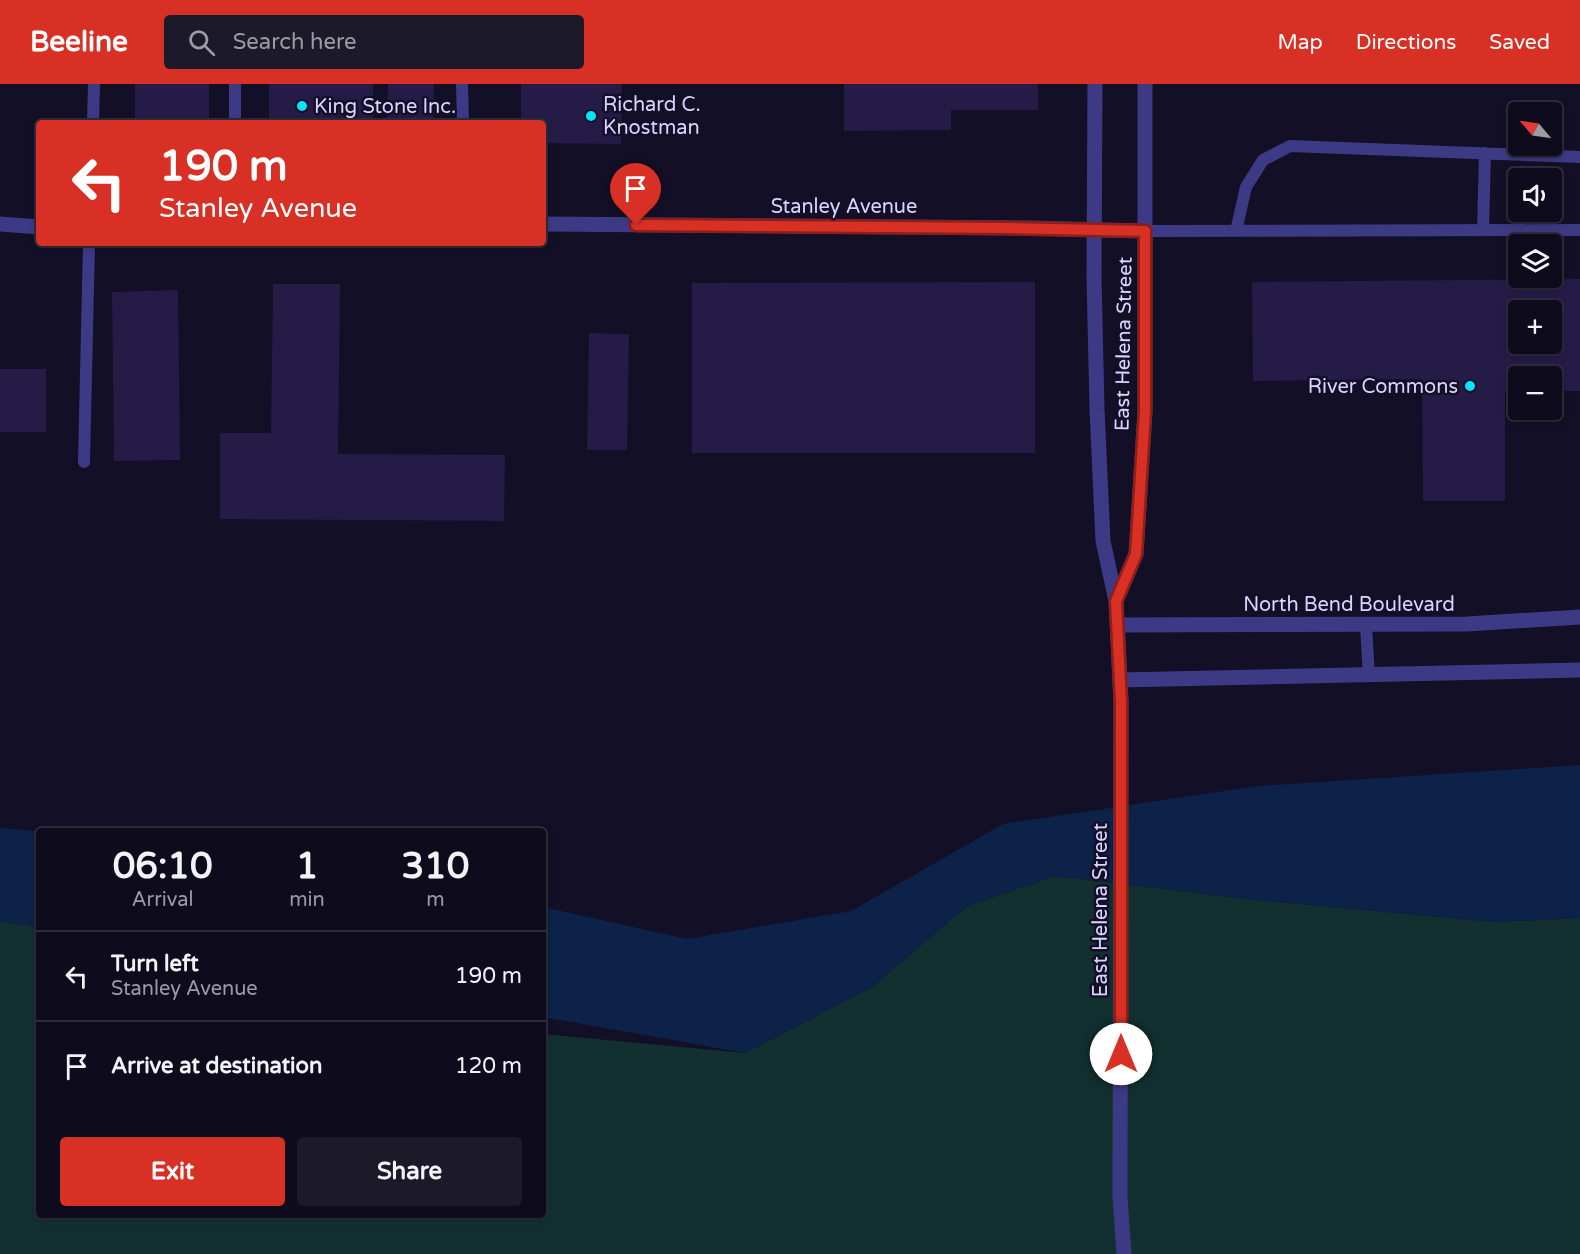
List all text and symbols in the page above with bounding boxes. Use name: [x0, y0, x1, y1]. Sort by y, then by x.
search box: [164, 15, 584, 69]
text: Beeline: [30, 25, 128, 59]
icon: search: [185, 26, 218, 59]
text: Search here: [233, 29, 357, 55]
text: Map: [1277, 30, 1323, 55]
text: Directions: [1356, 30, 1456, 55]
text: Saved: [1489, 30, 1550, 55]
place label: Richard C. Knostman: [603, 93, 701, 140]
place label: King Stone Inc.: [314, 95, 456, 119]
marker: King Stone Inc.: [295, 99, 309, 113]
north arrow: [1508, 102, 1562, 156]
map controls: [1508, 102, 1562, 420]
marker: Richard C. Knostman: [584, 109, 598, 123]
text: 190 m: [159, 141, 288, 192]
icon: left: [60, 144, 138, 222]
pin: [610, 163, 661, 225]
button: sound: [1508, 168, 1562, 222]
icon: arrive: [619, 172, 652, 205]
text: Stanley Avenue: [159, 192, 357, 225]
street label: Stanley Avenue: [771, 195, 917, 219]
button: layers: [1508, 234, 1562, 288]
street label: East Helena Street: [1110, 256, 1138, 431]
button: +: [1508, 300, 1562, 354]
button: −: [1508, 366, 1562, 420]
place label: River Commons: [1308, 375, 1458, 399]
marker: River Commons: [1463, 379, 1477, 393]
street label: North Bend Boulevard: [1243, 593, 1455, 617]
street label: East Helena Street: [1089, 822, 1113, 997]
text: 06:10: [113, 845, 213, 888]
text: 1: [296, 845, 318, 888]
text: 310: [401, 845, 469, 888]
text: Arrival: [132, 888, 194, 912]
text: min: [289, 888, 325, 912]
text: m: [426, 888, 445, 912]
text: Turn left: [111, 951, 199, 977]
icon: left: [60, 960, 93, 993]
text: 190 m: [455, 963, 522, 989]
text: Stanley Avenue: [111, 977, 258, 1001]
position arrow: [1089, 1022, 1153, 1086]
icon: arrive: [60, 1050, 93, 1083]
text: Arrive at destination: [111, 1053, 322, 1079]
text: 120 m: [455, 1053, 522, 1079]
button: Exit: [60, 1137, 285, 1206]
button: Share: [297, 1137, 522, 1206]

